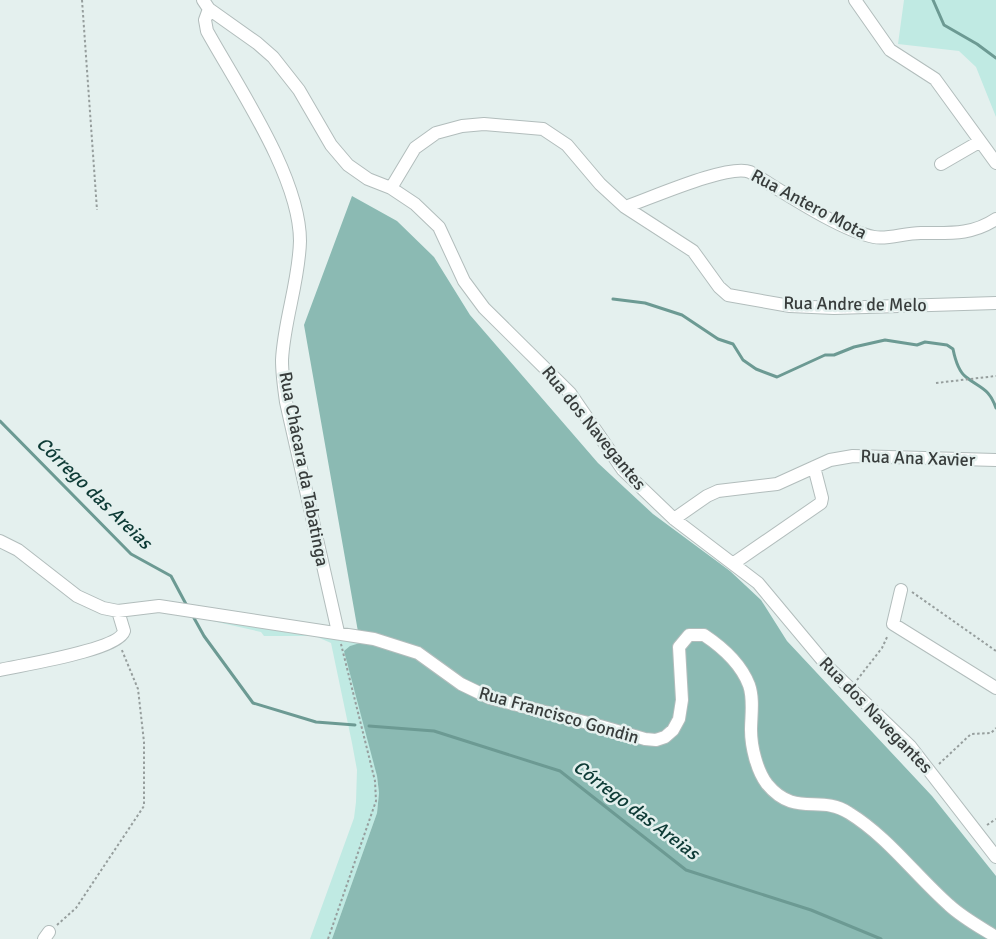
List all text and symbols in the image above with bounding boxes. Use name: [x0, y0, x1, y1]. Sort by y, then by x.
street label: Rua Antero Mota: [747, 164, 871, 244]
street label: Rua Andre de Melo: [783, 292, 927, 316]
street label: Rua dos Navegantes: [537, 361, 651, 495]
street label: Rua Chácara da Tabatinga: [274, 370, 334, 568]
water label: Córrego das Areias: [31, 432, 158, 555]
street label: Rua Ana Xavier: [860, 445, 976, 471]
street label: Rua dos Navegantes: [815, 652, 937, 778]
street label: Rua Francisco Gondin: [476, 682, 642, 748]
water label: Córrego das Areias: [568, 755, 705, 866]

